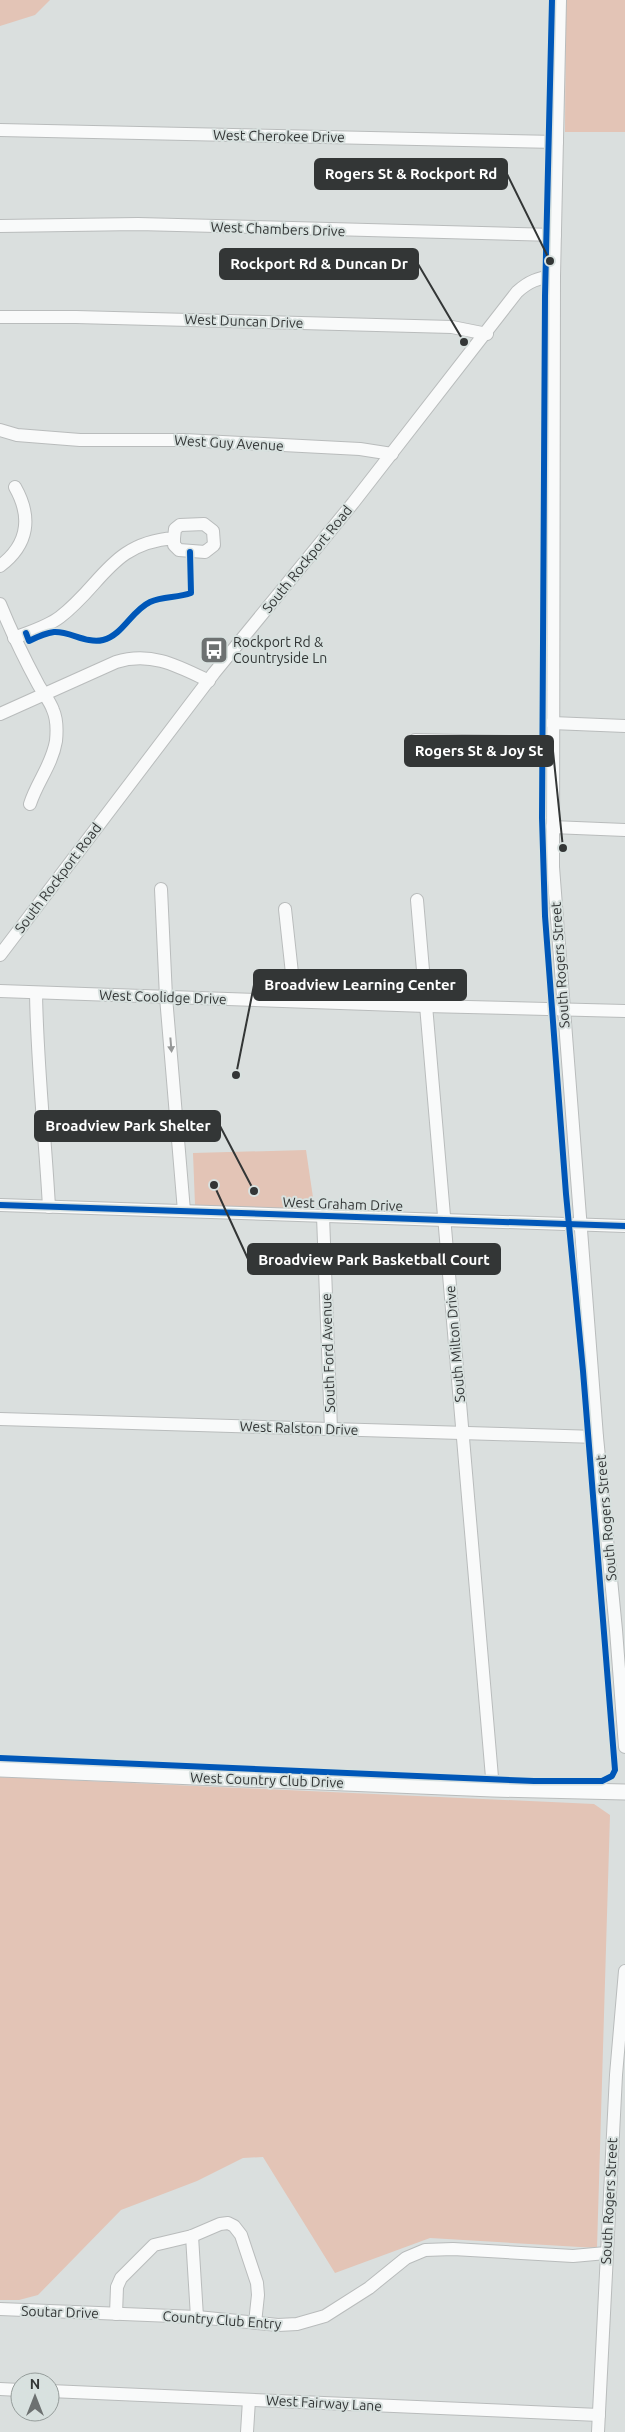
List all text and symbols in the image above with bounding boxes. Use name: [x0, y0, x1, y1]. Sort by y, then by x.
street label: West Cherokee Drive: [213, 127, 345, 145]
callout: Rogers St & Rockport Rd: [315, 159, 507, 189]
text: Rogers St & Rockport Rd: [325, 165, 497, 182]
street label: West Chambers Drive: [210, 219, 346, 239]
callout: Rockport Rd & Duncan Dr: [220, 249, 418, 279]
text: Rockport Rd & Duncan Dr: [230, 255, 409, 272]
street label: West Duncan Drive: [184, 311, 304, 331]
street label: West Guy Avenue: [174, 432, 284, 454]
street label: South Rockport Road: [259, 502, 355, 616]
place label: Rockport Rd & Countryside Ln: [233, 634, 327, 666]
bus stop icon: Rockport Rd & Countryside Ln: [199, 635, 229, 665]
callout: Rogers St & Joy St: [405, 736, 553, 766]
text: Rogers St & Joy St: [415, 742, 544, 759]
street label: South Rockport Road: [11, 820, 105, 936]
street label: South Rogers Street: [548, 901, 572, 1029]
callout: Broadview Learning Center: [254, 970, 466, 1000]
text: Broadview Learning Center: [264, 976, 457, 993]
street label: West Coolidge Drive: [99, 987, 227, 1007]
one-way arrow: [167, 1037, 175, 1053]
callout: Broadview Park Shelter: [35, 1111, 220, 1141]
text: Broadview Park Shelter: [45, 1117, 211, 1134]
street label: West Graham Drive: [282, 1194, 404, 1214]
callout: Broadview Park Basketball Court: [248, 1244, 500, 1274]
text: Broadview Park Basketball Court: [258, 1251, 490, 1268]
street label: South Milton Drive: [442, 1285, 468, 1403]
street label: South Ford Avenue: [318, 1293, 338, 1413]
street label: West Ralston Drive: [239, 1418, 359, 1438]
street label: South Rogers Street: [592, 1454, 619, 1582]
street label: West Country Club Drive: [190, 1769, 344, 1791]
street label: South Rogers Street: [598, 2137, 620, 2265]
street label: Soutar Drive: [21, 2303, 99, 2321]
street label: Country Club Entry: [162, 2308, 282, 2332]
north arrow: [10, 2372, 60, 2422]
text: N: [30, 2376, 40, 2392]
street label: West Fairway Lane: [266, 2392, 382, 2414]

